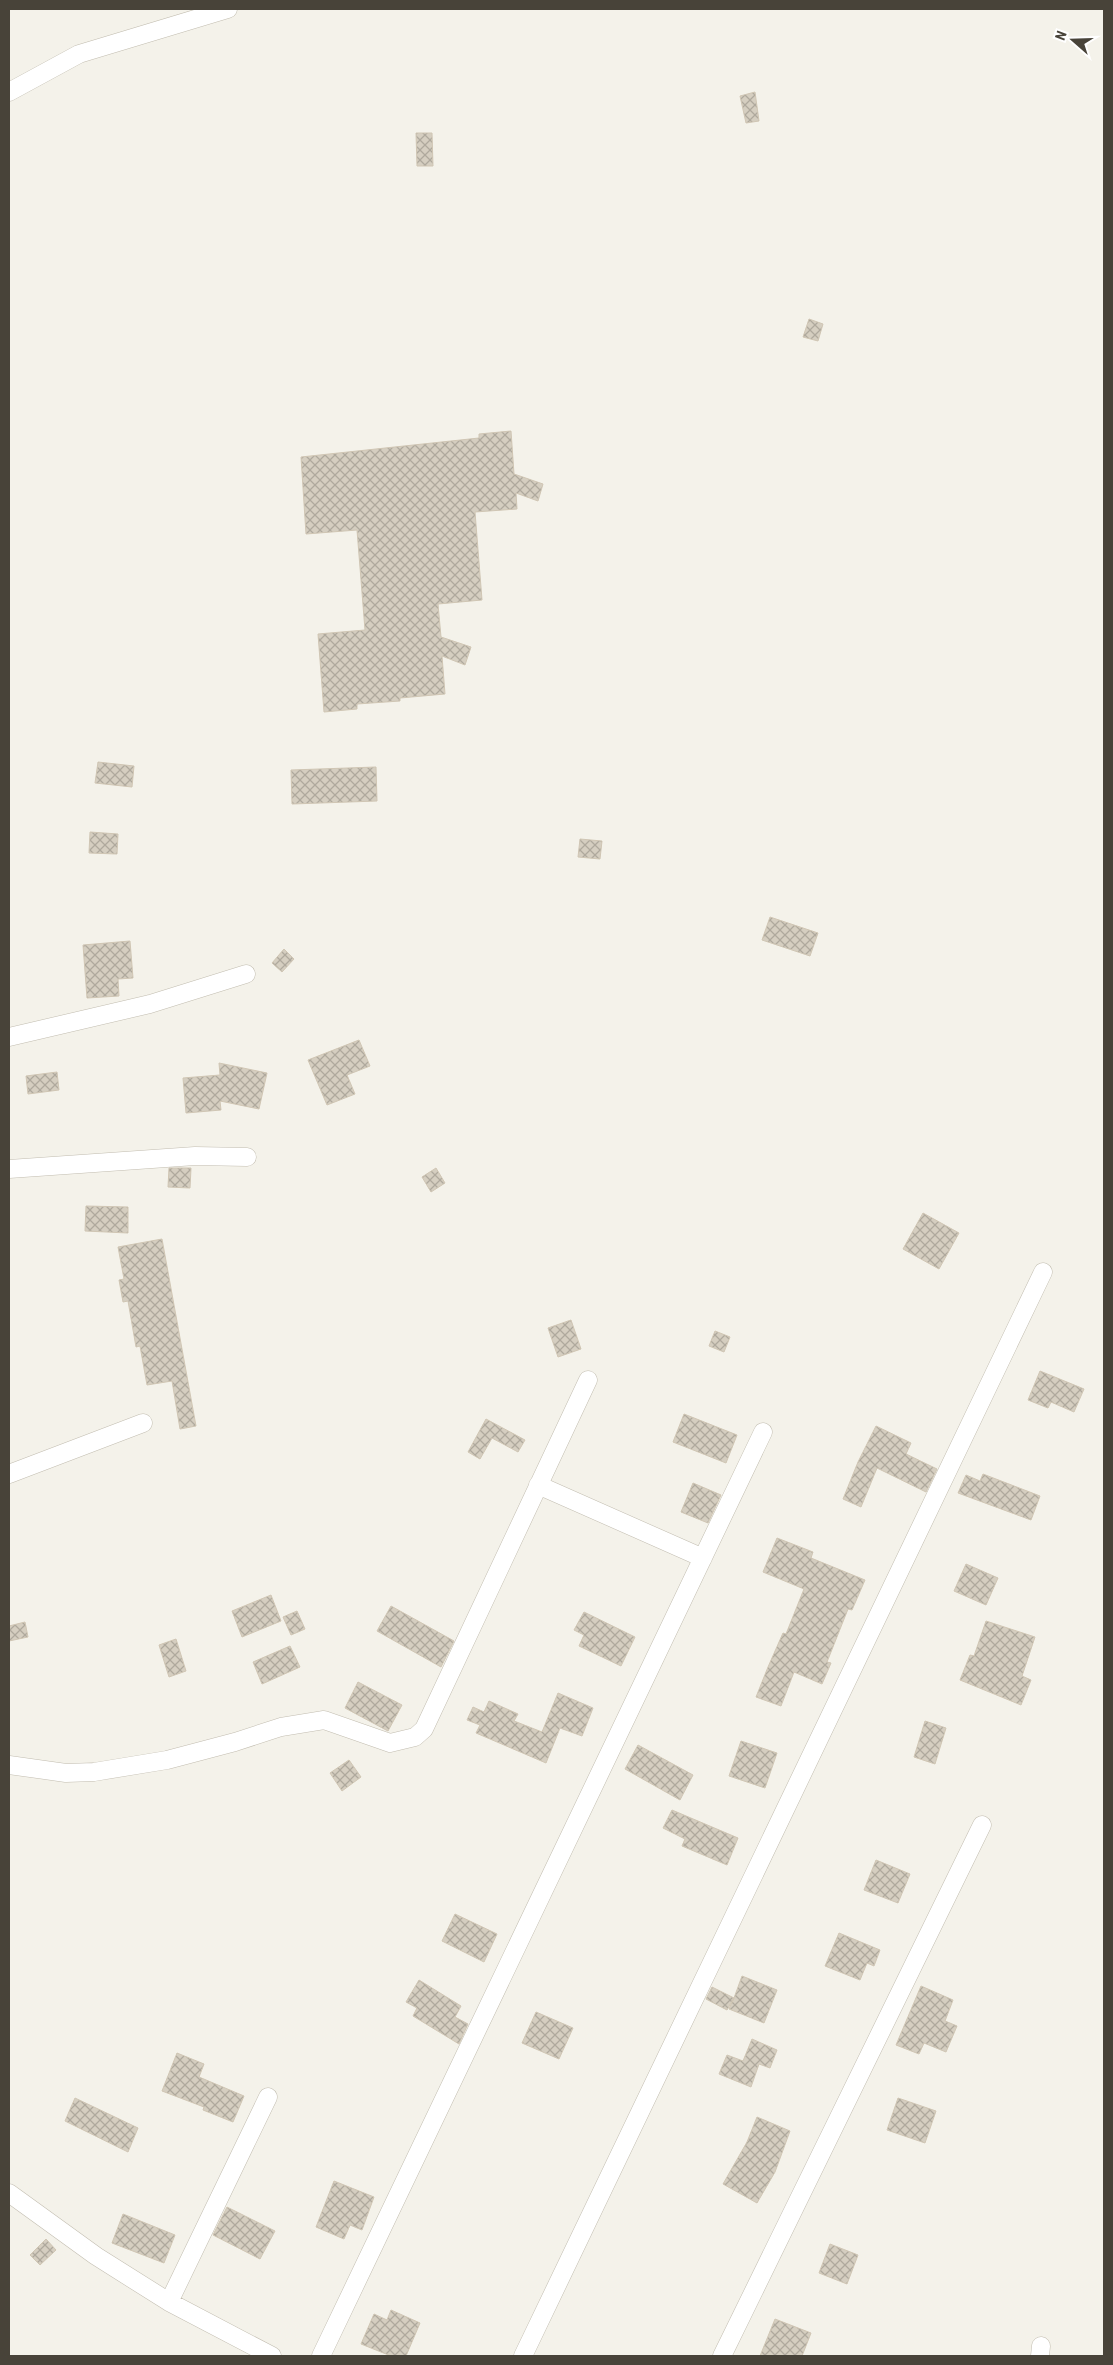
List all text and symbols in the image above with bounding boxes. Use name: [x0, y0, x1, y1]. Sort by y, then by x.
north arrow: [1048, 15, 1098, 65]
text: N: [1052, 29, 1070, 42]

